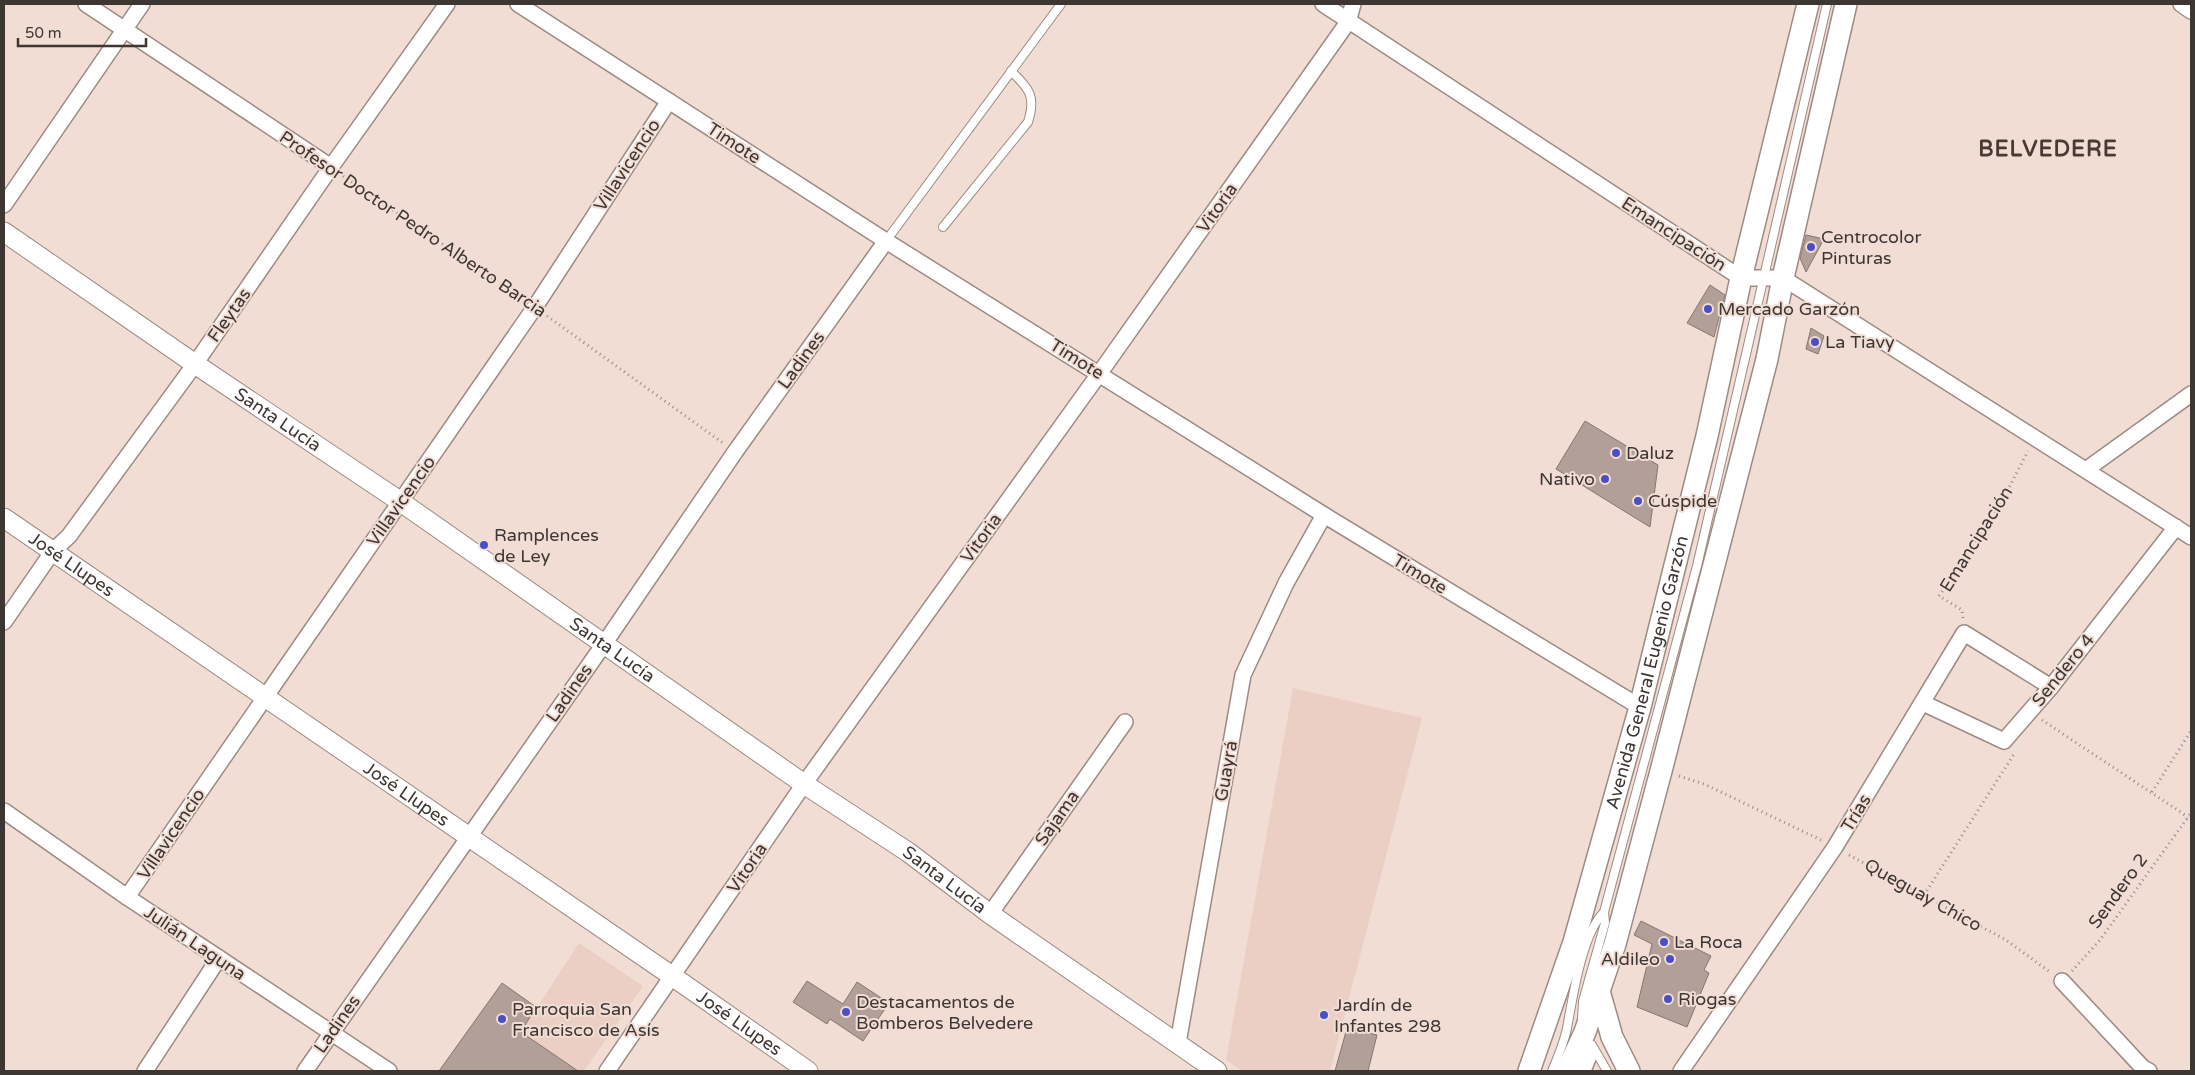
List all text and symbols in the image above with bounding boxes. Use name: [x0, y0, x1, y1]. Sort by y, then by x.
scale bar: [18, 15, 145, 47]
text: 50 m: [25, 24, 62, 42]
street label: Villavicencio: [589, 115, 665, 215]
street label: Timote: [703, 118, 765, 168]
street label: Profesor Doctor Pedro Alberto Barcia: [275, 126, 551, 322]
district label: BELVEDERE: [1978, 136, 2118, 162]
street label: Vitoria: [1192, 179, 1242, 237]
street label: Emancipación: [1617, 192, 1731, 276]
place label: Centrocolor Pinturas: [1821, 226, 1921, 269]
marker: Centrocolor Pinturas: [1805, 241, 1817, 253]
street label: Fleytas: [202, 284, 256, 346]
place label: Mercado Garzón: [1718, 298, 1860, 320]
marker: Mercado Garzón: [1702, 303, 1714, 315]
street label: Ladines: [773, 327, 829, 393]
place label: La Tiavy: [1825, 331, 1895, 353]
street label: Timote: [1046, 334, 1108, 384]
marker: La Tiavy: [1809, 336, 1821, 348]
street label: Santa Lucía: [231, 383, 325, 456]
place label: Daluz: [1626, 442, 1674, 464]
marker: Daluz: [1610, 447, 1622, 459]
street label: Villavicencio: [362, 451, 440, 550]
place label: Nativo: [1539, 468, 1595, 490]
marker: Nativo: [1599, 473, 1611, 485]
street label: Emancipación: [1935, 482, 2017, 596]
place label: Cúspide: [1648, 490, 1717, 512]
marker: Cúspide: [1632, 495, 1644, 507]
street label: Vitoria: [956, 509, 1006, 567]
place label: Ramplences de Ley: [494, 524, 599, 567]
street label: José Llupes: [25, 527, 119, 601]
street label: Avenida General Eugenio Garzón: [1601, 533, 1693, 812]
marker: Ramplences de Ley: [478, 539, 490, 551]
street label: Timote: [1389, 549, 1451, 599]
street label: Santa Lucía: [565, 612, 659, 687]
street label: Sendero 4: [2027, 629, 2099, 711]
street label: Ladines: [541, 660, 597, 726]
street label: Guayrá: [1210, 739, 1242, 803]
street label: José Llupes: [359, 757, 453, 831]
street label: Villavicencio: [132, 784, 210, 884]
street label: Sajama: [1030, 786, 1084, 850]
street label: Trías: [1836, 790, 1876, 836]
street label: Vitoria: [722, 839, 772, 897]
street label: Santa Lucía: [898, 841, 991, 918]
street label: Sendero 2: [2083, 849, 2153, 933]
street label: Queguay Chico: [1861, 854, 1986, 936]
street label: Julián Laguna: [140, 901, 250, 985]
place label: La Roca: [1674, 931, 1743, 953]
marker: La Roca: [1658, 936, 1670, 948]
place label: Aldileo: [1601, 948, 1660, 970]
marker: Aldileo: [1664, 953, 1676, 965]
street label: José Llupes: [692, 986, 786, 1060]
place label: Riogas: [1678, 988, 1736, 1010]
street label: Ladines: [309, 991, 365, 1057]
place label: Destacamentos de Bomberos Belvedere: [856, 991, 1033, 1034]
marker: Riogas: [1662, 993, 1674, 1005]
place label: Jardín de Infantes 298: [1334, 994, 1441, 1037]
place label: Parroquia San Francisco de Asís: [512, 998, 660, 1041]
marker: Destacamentos de Bomberos Belvedere: [840, 1006, 852, 1018]
marker: Jardín de Infantes 298: [1318, 1009, 1330, 1021]
marker: Parroquia San Francisco de Asís: [496, 1013, 508, 1025]

